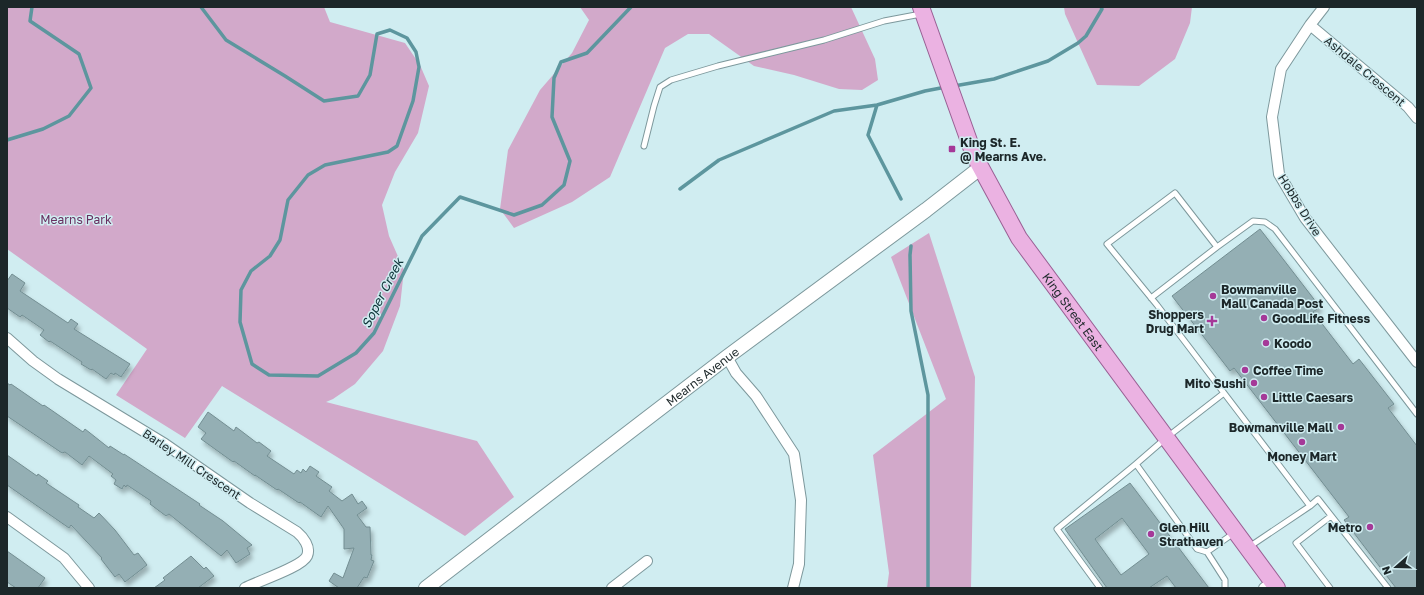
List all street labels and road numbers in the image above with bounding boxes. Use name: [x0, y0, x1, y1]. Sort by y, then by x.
street label: Ashdale Crescent: [1321, 33, 1409, 109]
street label: Hobbs Drive: [1275, 171, 1325, 239]
street label: King Street East: [1040, 270, 1107, 354]
street label: Mearns Avenue: [663, 343, 742, 409]
street label: Barley Mill Crescent: [140, 425, 244, 503]

